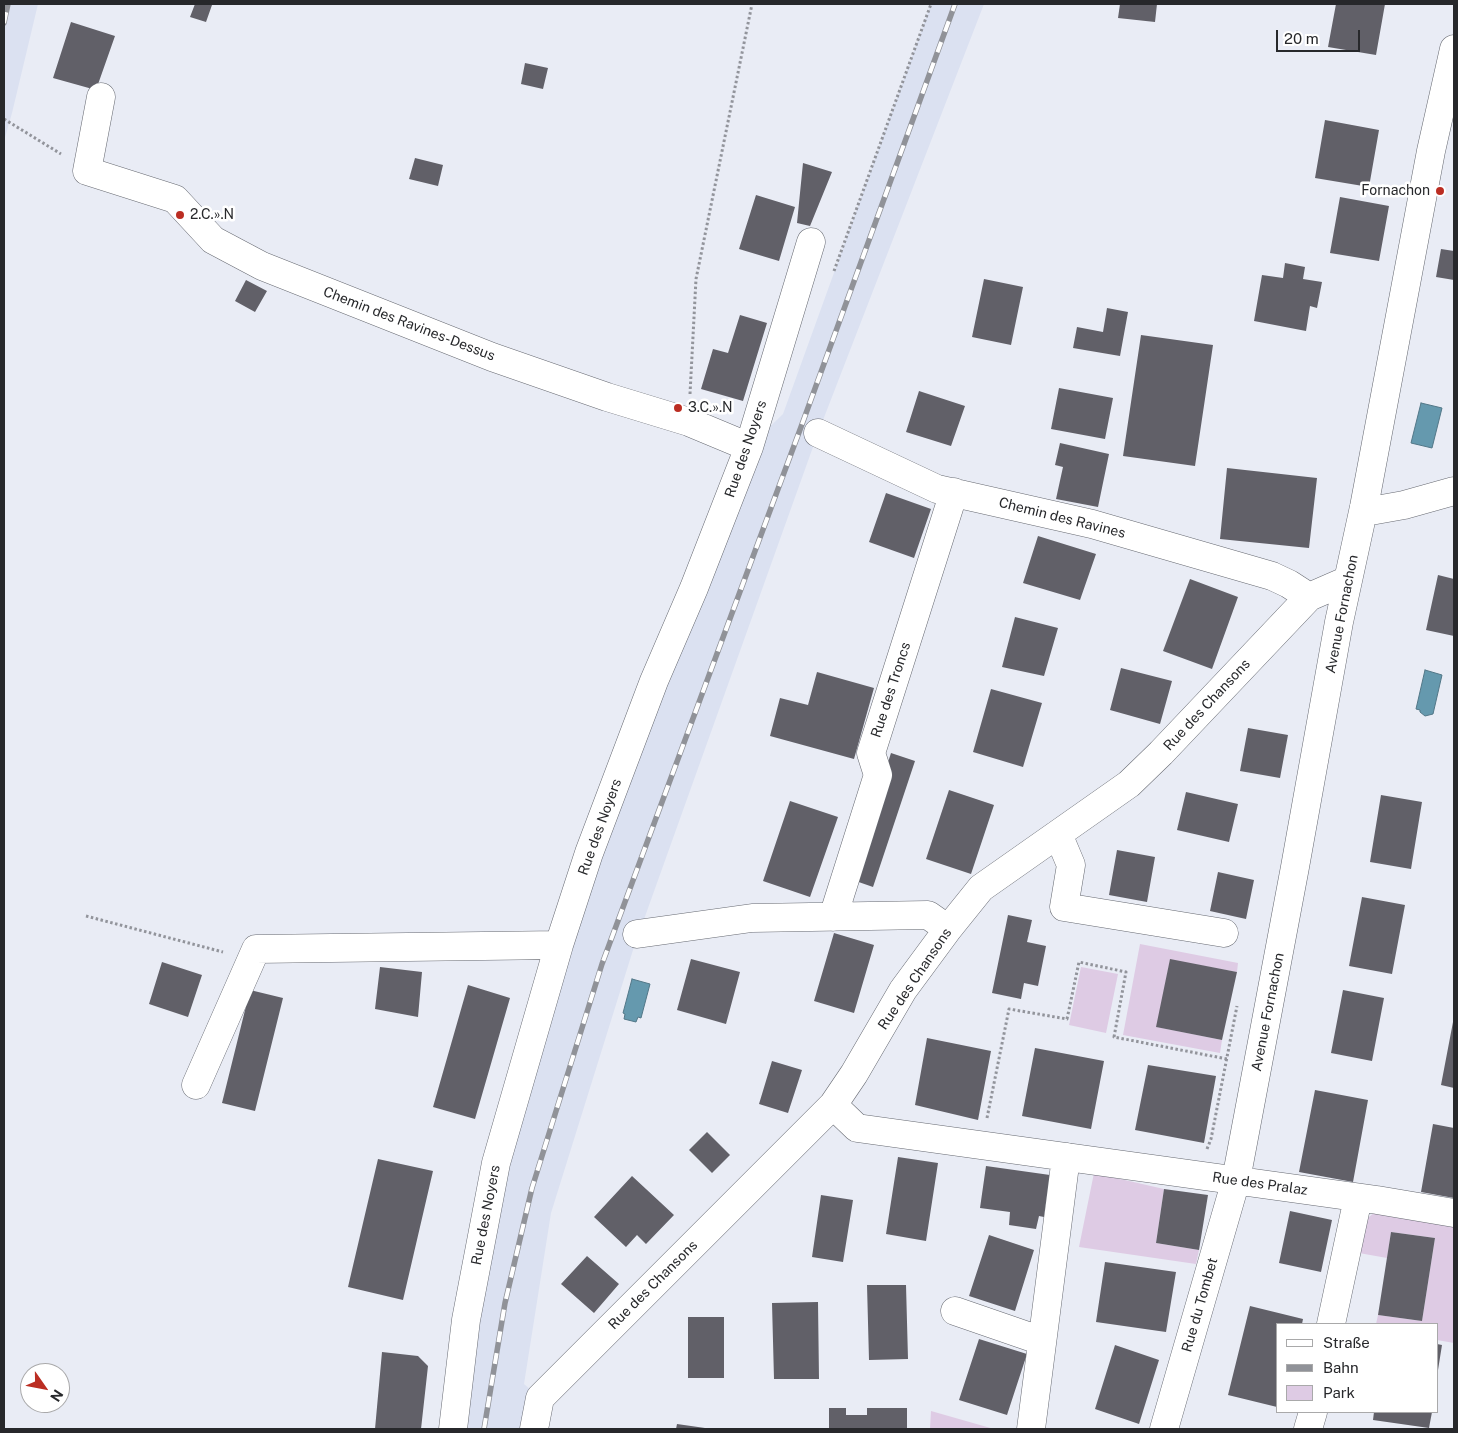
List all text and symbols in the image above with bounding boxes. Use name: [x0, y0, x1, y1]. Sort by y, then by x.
scale bar: [1278, 20, 1362, 52]
text: 20 m: [1284, 30, 1319, 47]
place label: Fornachon: [1361, 183, 1430, 199]
marker: Fornachon: [1434, 185, 1446, 197]
place label: 2.C.».N: [190, 207, 234, 223]
marker: 2.C.».N: [174, 209, 186, 221]
street label: Chemin des Ravines-Dessus: [321, 283, 497, 365]
street label: Rue des Noyers: [722, 398, 770, 500]
place label: 3.C.».N: [688, 400, 733, 416]
marker: 3.C.».N: [672, 402, 684, 414]
street label: Chemin des Ravines: [997, 494, 1127, 542]
street label: Avenue Fornachon: [1322, 553, 1362, 675]
street label: Rue des Troncs: [868, 640, 914, 740]
street label: Rue des Chansons: [1160, 656, 1254, 754]
street label: Rue des Noyers: [575, 776, 625, 878]
street label: Rue des Chansons: [875, 925, 955, 1033]
street label: Avenue Fornachon: [1248, 951, 1288, 1073]
street label: Rue des Noyers: [468, 1164, 504, 1266]
street label: Rue des Pralaz: [1211, 1169, 1309, 1199]
street label: Rue des Chansons: [605, 1237, 701, 1333]
street label: Rue du Tombet: [1178, 1256, 1222, 1354]
legend: [1276, 1323, 1438, 1413]
text: Straße: [1323, 1334, 1370, 1351]
text: Bahn: [1323, 1359, 1359, 1376]
north arrow: [20, 1363, 70, 1413]
text: Park: [1323, 1384, 1355, 1401]
text: N: [47, 1387, 66, 1405]

